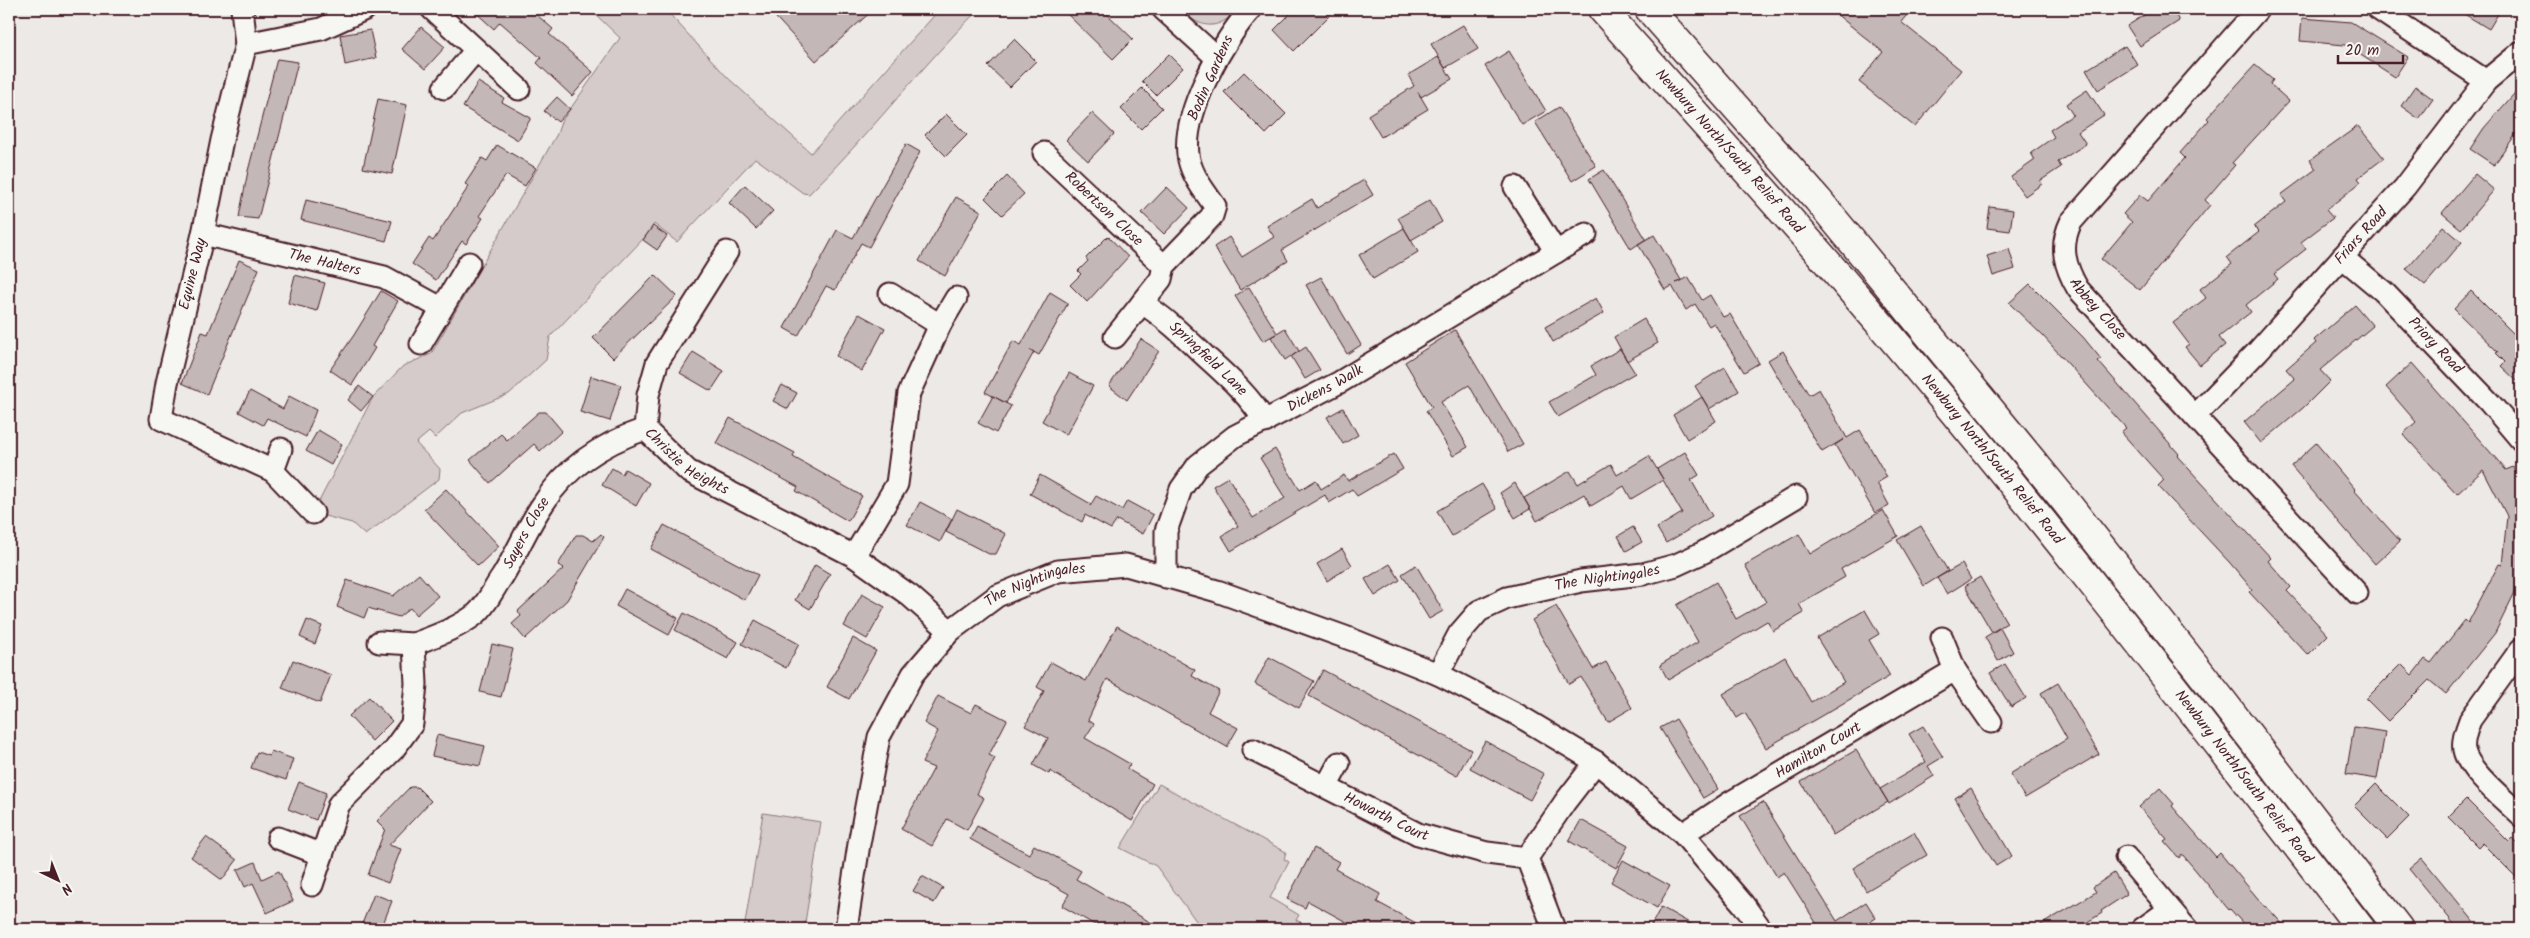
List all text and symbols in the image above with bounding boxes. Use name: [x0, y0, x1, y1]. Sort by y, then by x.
street label: Bodin Gardens: [1181, 31, 1241, 125]
scale bar: [2338, 32, 2402, 64]
text: 20 m: [2345, 39, 2379, 63]
street label: Newbury North/South Relief Road: [1649, 64, 1810, 240]
street label: Robertson Close: [1059, 166, 1149, 253]
street label: Friars Road: [2328, 201, 2394, 270]
street label: Equine Way: [172, 235, 214, 312]
street label: The Halters: [286, 243, 364, 283]
street label: Abbey Close: [2062, 274, 2132, 346]
street label: Priory Road: [2402, 312, 2469, 380]
street label: Springfield Lane: [1163, 316, 1253, 402]
street label: Dickens Walk: [1283, 358, 1369, 419]
street label: Newbury North/South Relief Road: [1915, 369, 2069, 551]
street label: Christie Heights: [638, 422, 733, 502]
street label: Sayers Close: [497, 492, 556, 573]
street label: The Nightingales: [980, 557, 1087, 613]
street label: The Nightingales: [1552, 558, 1663, 599]
street label: Newbury North/South Relief Road: [2168, 685, 2319, 870]
street label: Hamilton Court: [1771, 716, 1866, 785]
street label: Howarth Court: [1339, 786, 1431, 848]
north arrow: [32, 856, 82, 906]
text: N: [55, 878, 77, 900]

